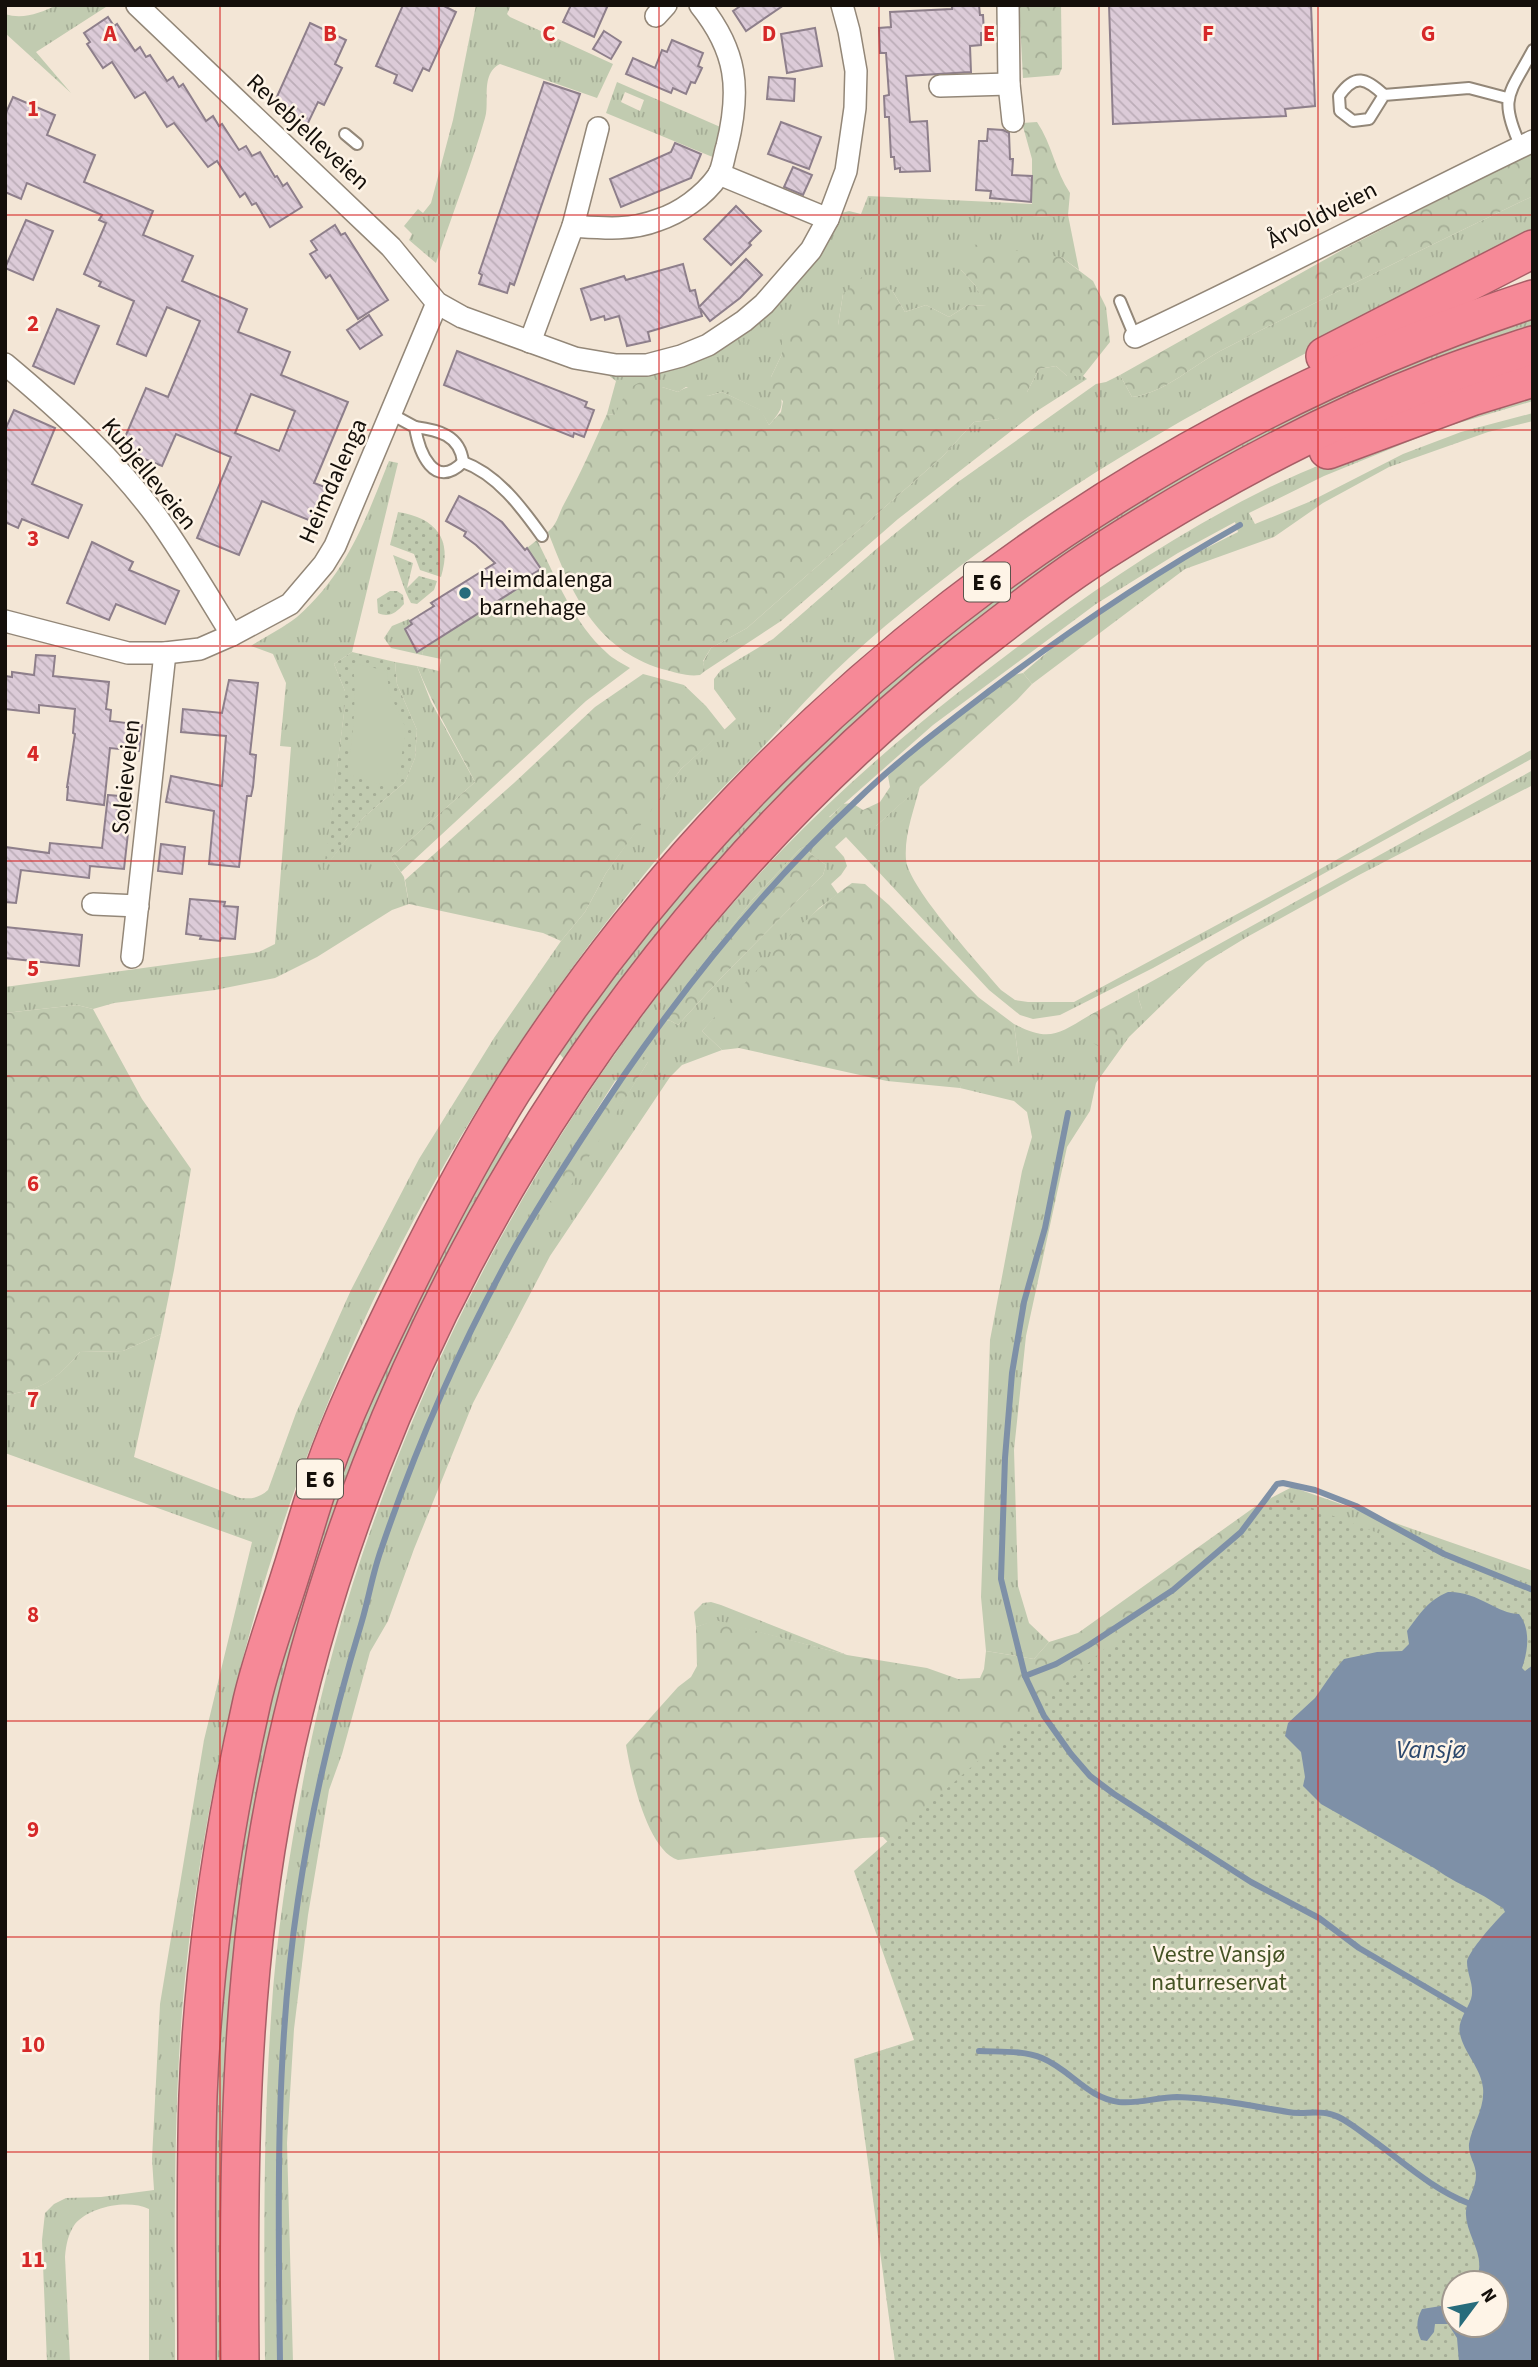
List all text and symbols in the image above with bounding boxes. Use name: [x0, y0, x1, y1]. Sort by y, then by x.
text: A: [102, 17, 117, 50]
text: B: [323, 17, 337, 50]
text: C: [542, 17, 556, 50]
text: D: [762, 17, 776, 50]
text: E: [983, 17, 995, 50]
text: F: [1202, 17, 1214, 50]
text: G: [1421, 17, 1435, 50]
street label: Revebjelleveien: [238, 65, 378, 199]
text: 1: [27, 92, 39, 125]
street label: Årvoldveien: [1261, 172, 1383, 258]
text: 2: [27, 307, 39, 340]
street label: Kubjelleveien: [93, 410, 205, 538]
street label: Heimdalenga: [290, 413, 376, 549]
text: 3: [27, 522, 39, 555]
place label: Heimdalenga barnehage: [479, 562, 613, 625]
road number: E 6: [964, 562, 1010, 602]
marker: Heimdalenga barnehage: [457, 585, 473, 601]
street label: Soleieveien: [103, 718, 149, 836]
text: 4: [27, 737, 39, 770]
text: 5: [27, 952, 39, 985]
text: 6: [27, 1167, 39, 1200]
text: 7: [27, 1383, 39, 1416]
road number: E 6: [297, 1460, 343, 1498]
text: 8: [27, 1598, 39, 1631]
water label: Vansjø: [1396, 1731, 1467, 1768]
text: 9: [27, 1813, 39, 1846]
park label: Vestre Vansjø naturreservat: [1151, 1937, 1287, 2000]
text: 10: [21, 2028, 45, 2061]
text: 11: [21, 2243, 45, 2276]
north arrow: [1440, 2269, 1510, 2339]
text: N: [1473, 2283, 1503, 2308]

